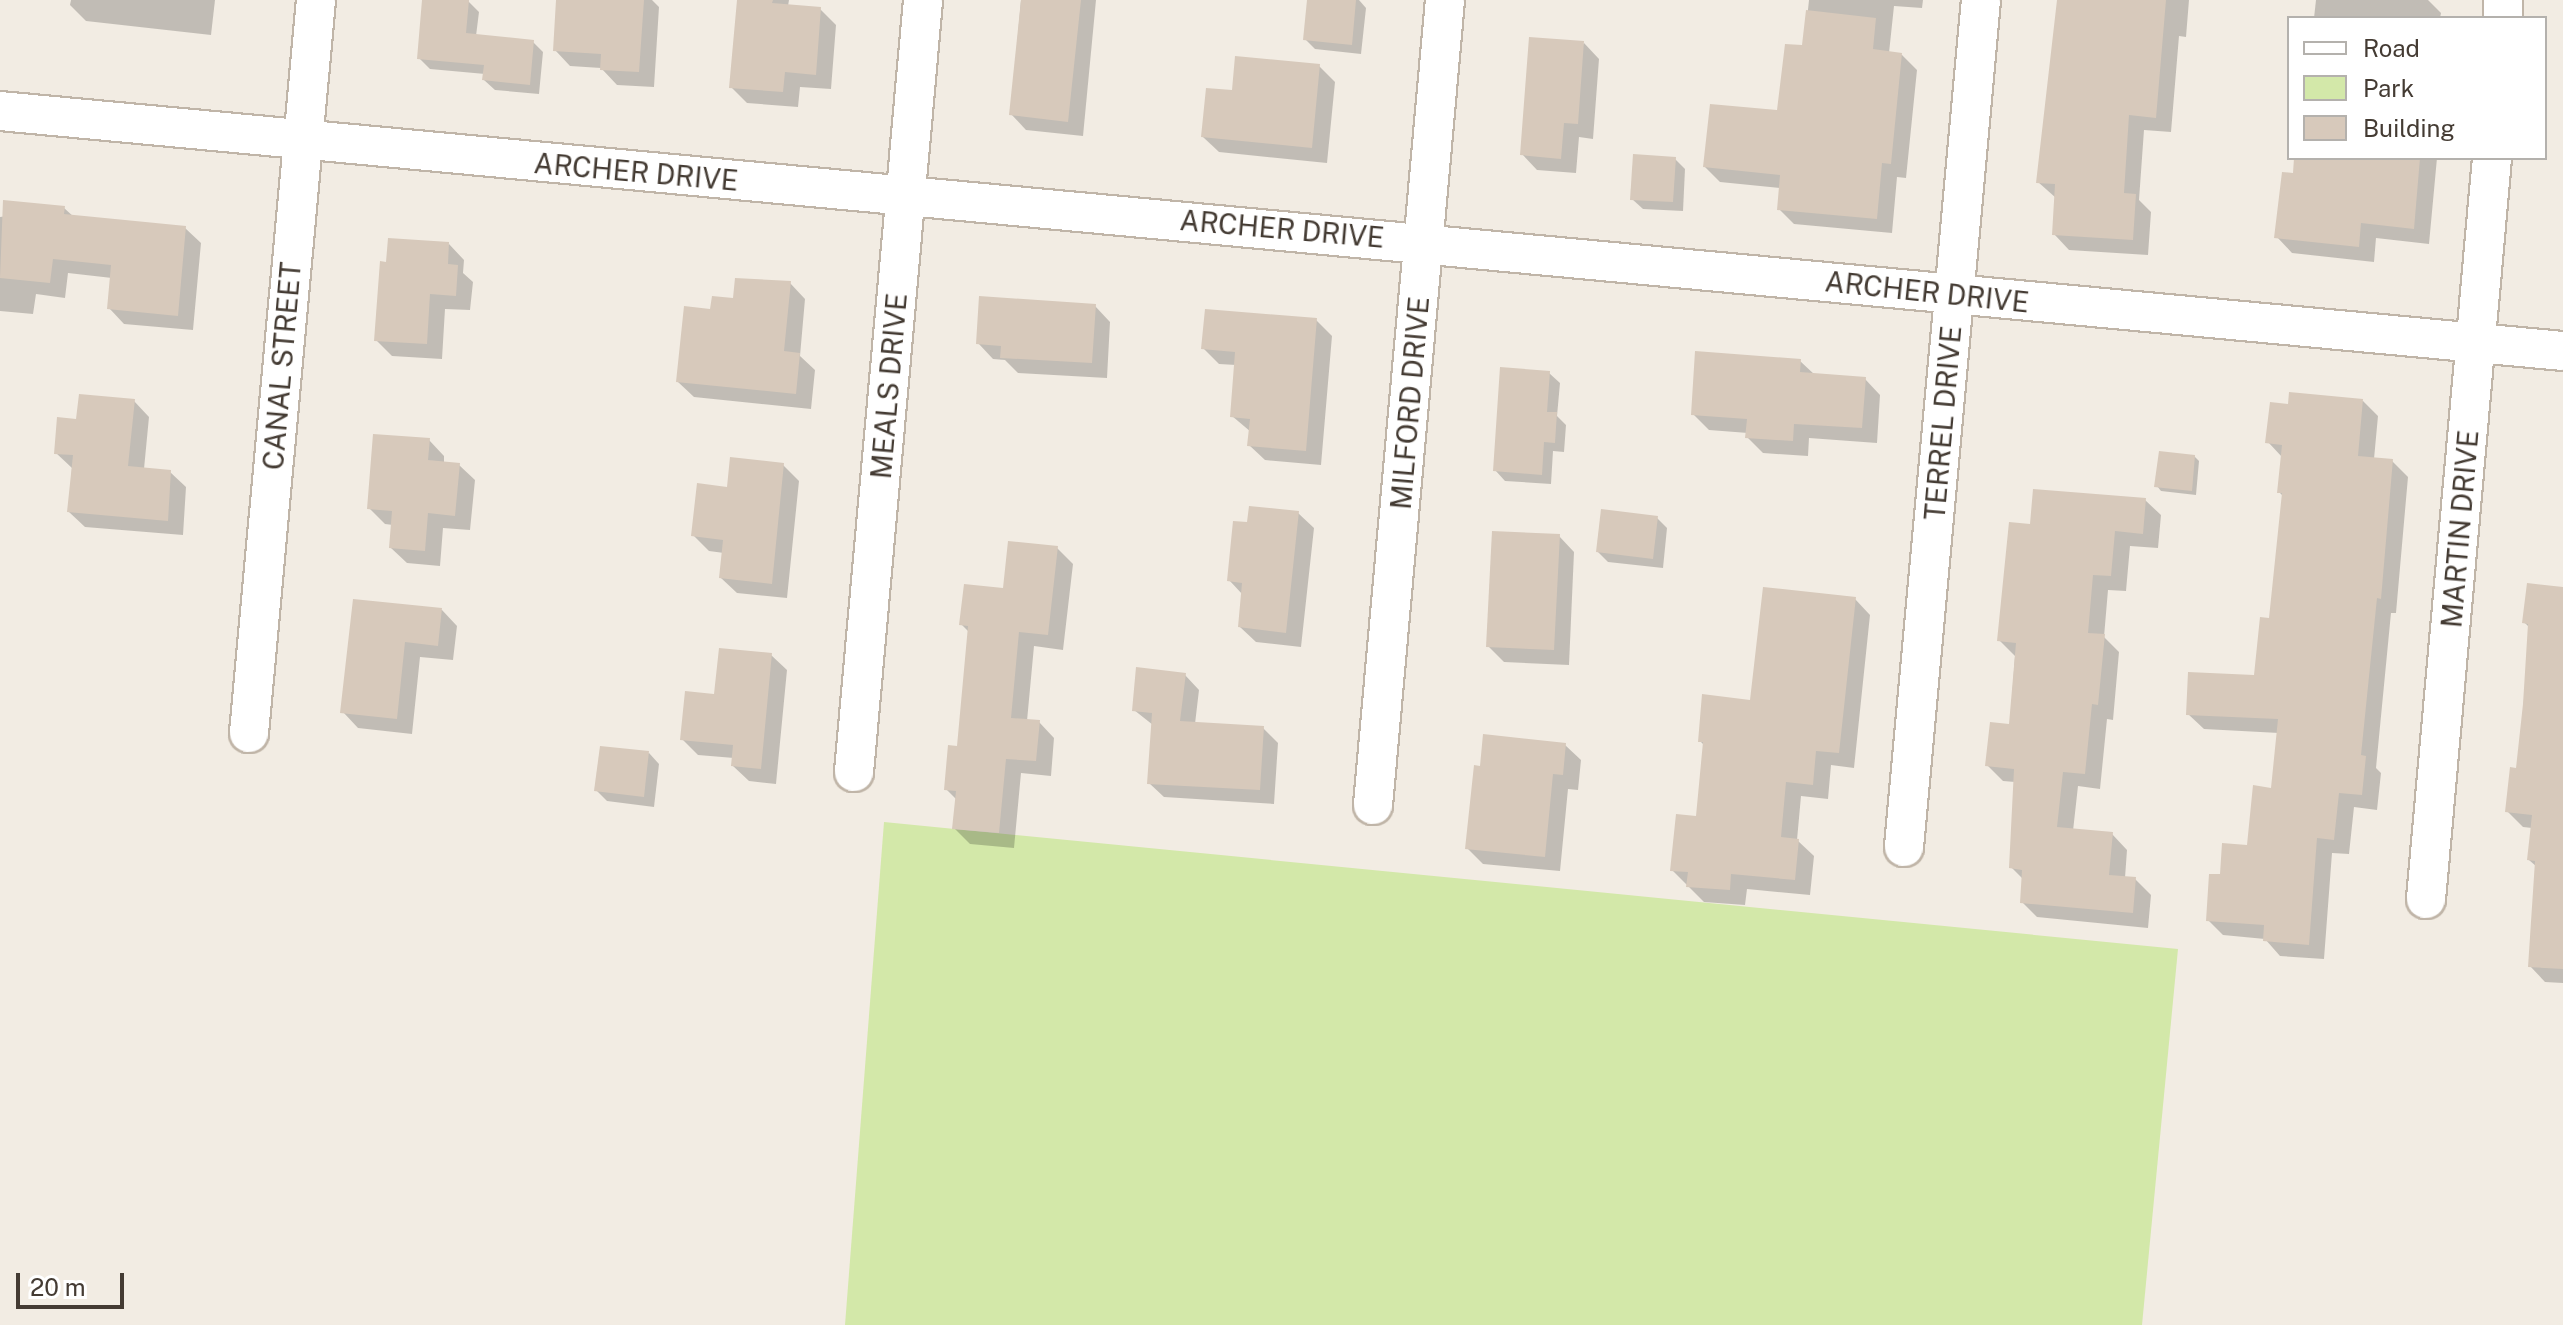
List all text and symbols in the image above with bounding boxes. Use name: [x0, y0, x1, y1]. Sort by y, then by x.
legend: [2287, 16, 2547, 160]
text: Road: [2363, 34, 2420, 62]
text: Park: [2363, 74, 2414, 102]
text: Building: [2363, 114, 2455, 142]
street label: ARCHER DRIVE: [532, 146, 740, 198]
street label: ARCHER DRIVE: [1178, 203, 1386, 255]
street label: CANAL STREET: [256, 261, 308, 471]
street label: ARCHER DRIVE: [1823, 265, 2031, 319]
street label: MEALS DRIVE: [864, 292, 914, 480]
street label: MILFORD DRIVE: [1384, 295, 1436, 511]
street label: TERREL DRIVE: [1918, 324, 1968, 522]
street label: MARTIN DRIVE: [2435, 429, 2485, 629]
scale bar: [20, 1257, 128, 1307]
text: 20 m: [30, 1273, 86, 1301]

